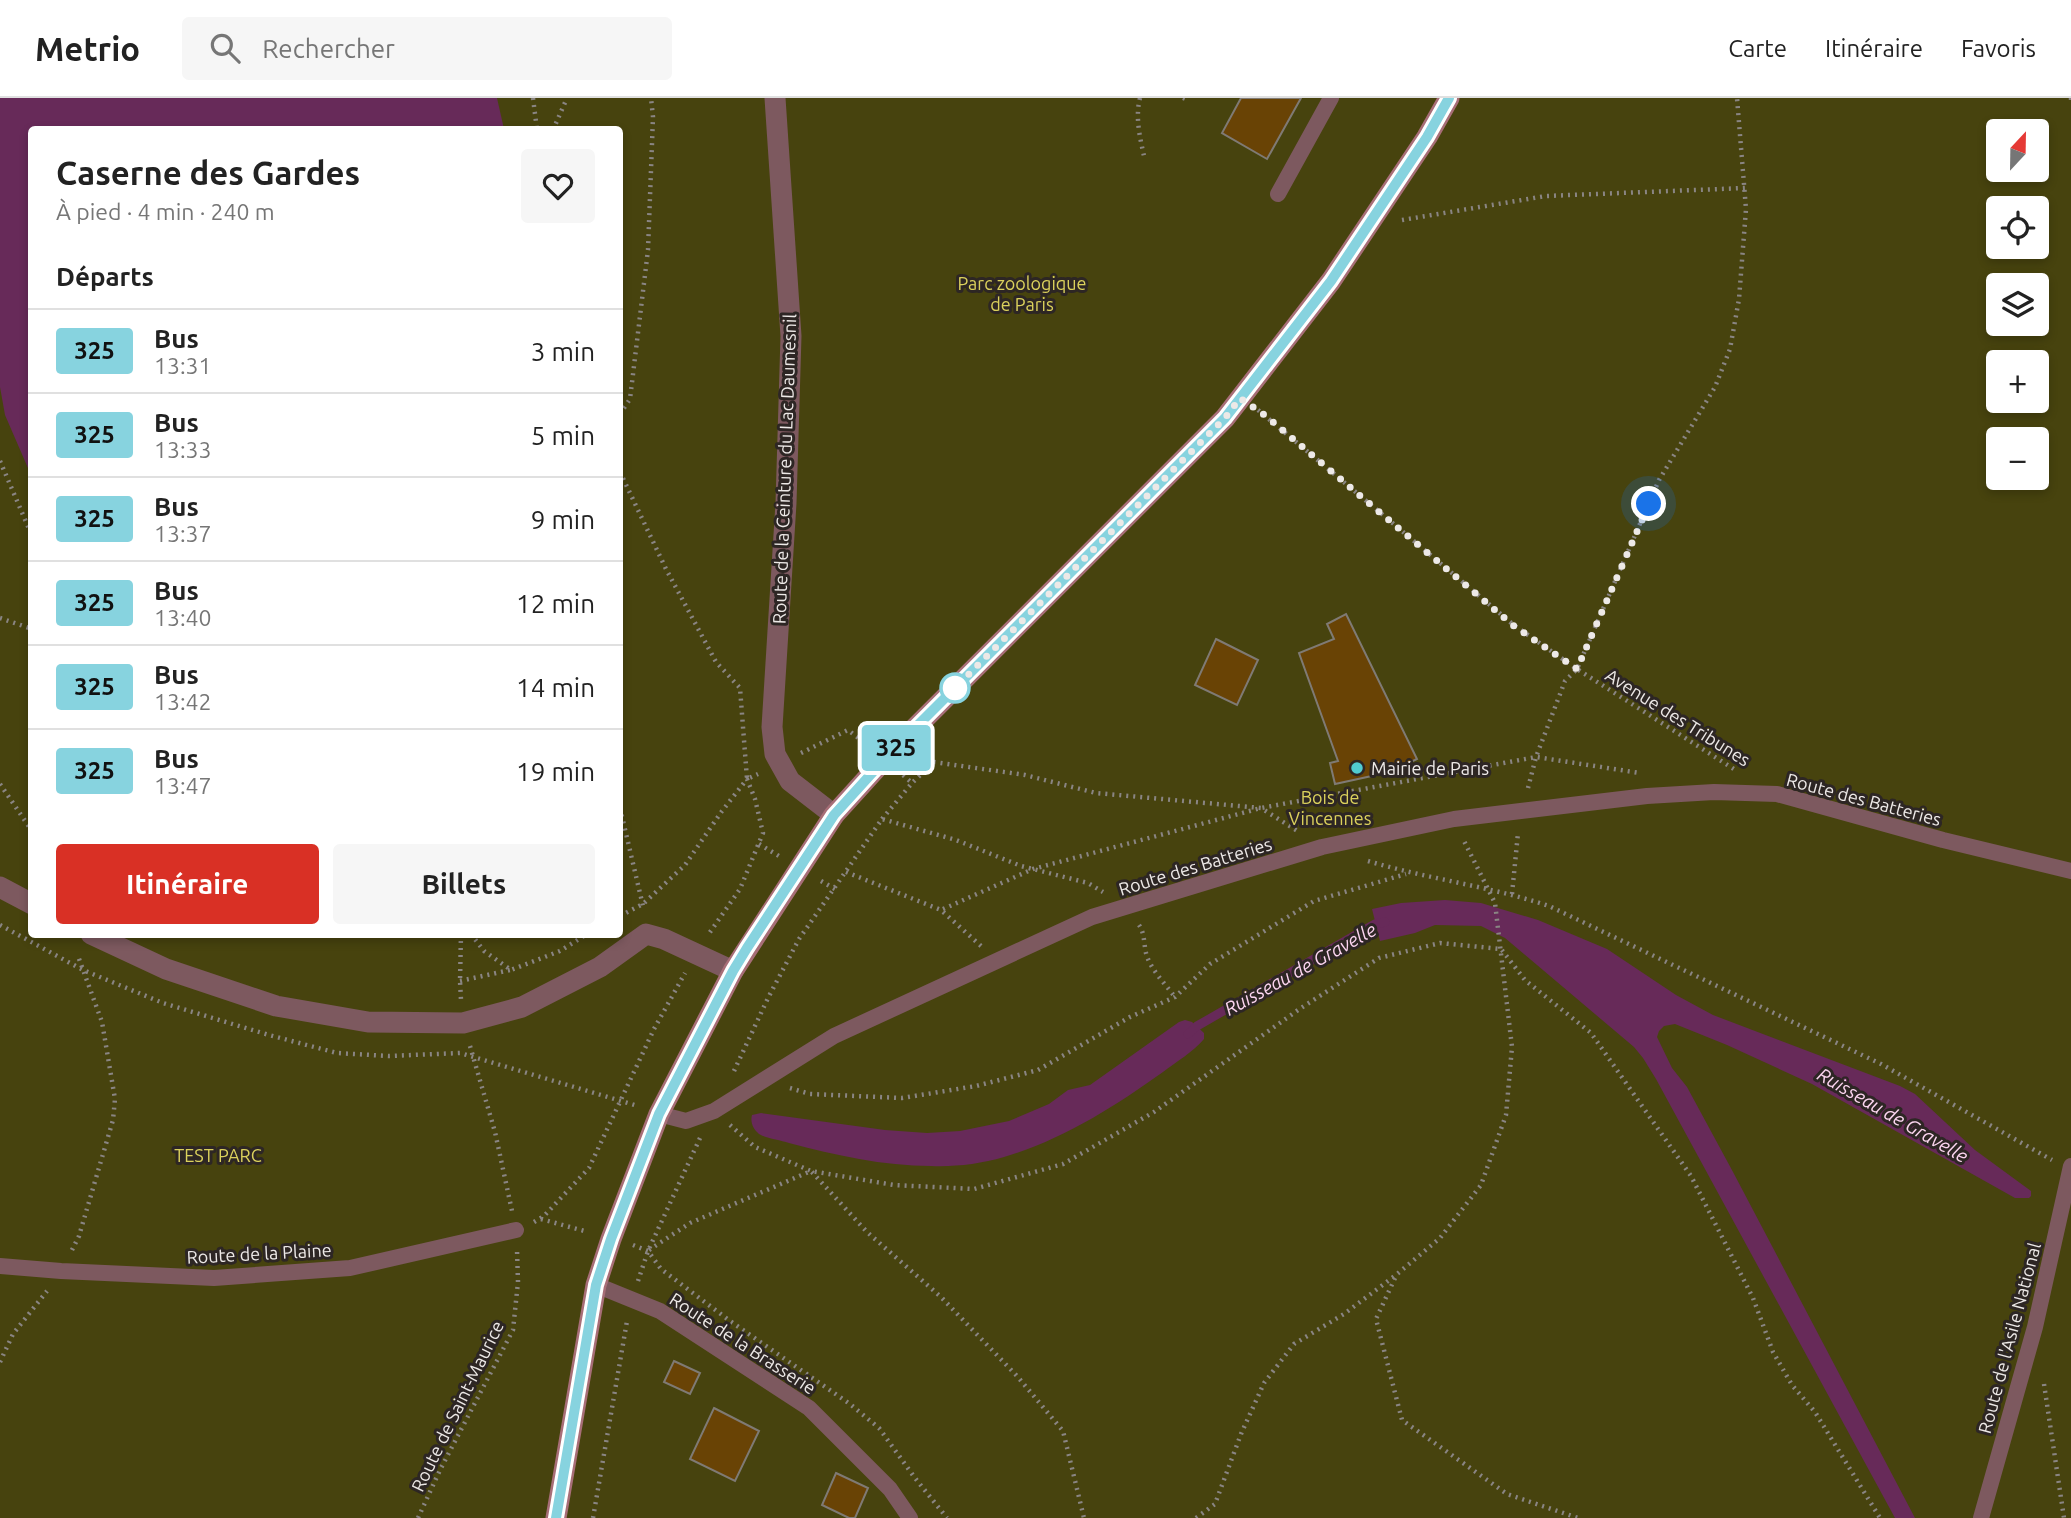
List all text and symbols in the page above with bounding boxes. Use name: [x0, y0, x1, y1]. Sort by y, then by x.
search box: [182, 17, 672, 80]
icon: search: [206, 29, 244, 67]
text: Metrio: [35, 30, 140, 67]
text: Rechercher: [262, 34, 395, 63]
text: Carte: [1728, 35, 1787, 62]
text: Itinéraire: [1825, 35, 1923, 62]
text: Favoris: [1961, 35, 2036, 62]
north arrow: [1986, 119, 2049, 182]
map controls: [1986, 119, 2049, 490]
button: heart: [521, 149, 595, 223]
text: Caserne des Gardes: [56, 154, 360, 191]
button: locate: [1986, 196, 2049, 259]
text: À pied · 4 min · 240 m: [56, 199, 275, 224]
text: Départs: [56, 262, 154, 291]
park label: Parc zoologique de Paris: [957, 273, 1087, 314]
button: layers: [1986, 273, 2049, 336]
street label: Route de la Ceinture du Lac Daumesnil: [769, 313, 799, 624]
text: Bus: [154, 324, 199, 353]
text: 325: [74, 337, 115, 364]
text: 3 min: [531, 337, 595, 366]
button: +: [1986, 350, 2049, 413]
text: 13:31: [154, 353, 212, 378]
text: Bus: [154, 408, 199, 437]
text: 325: [74, 421, 115, 448]
text: 5 min: [531, 421, 595, 450]
button: −: [1986, 427, 2049, 490]
text: 13:33: [154, 437, 212, 462]
your location: [1631, 486, 1666, 521]
text: Bus: [154, 492, 199, 521]
text: 325: [74, 505, 115, 532]
text: 9 min: [531, 505, 595, 534]
text: 13:37: [154, 521, 212, 546]
text: Bus: [154, 576, 199, 605]
text: 325: [74, 589, 115, 616]
text: 12 min: [516, 589, 595, 618]
text: 13:40: [154, 605, 212, 630]
text: Bus: [154, 660, 199, 689]
street label: Avenue des Tribunes: [1602, 664, 1754, 770]
text: 325: [74, 673, 115, 700]
text: 14 min: [516, 673, 595, 702]
unlabelled marker: [940, 673, 970, 703]
text: 13:42: [154, 689, 212, 714]
line badge: 325: [856, 725, 936, 771]
text: 325: [876, 734, 916, 761]
text: Bus: [154, 744, 199, 773]
text: 325: [74, 757, 115, 784]
text: 19 min: [516, 757, 595, 786]
place label: Mairie de Paris: [1371, 758, 1489, 778]
marker: Mairie de Paris: [1349, 760, 1365, 776]
street label: Route des Batteries: [1785, 769, 1944, 829]
text: 13:47: [154, 773, 212, 798]
park label: Bois de Vincennes: [1288, 787, 1372, 828]
street label: Route des Batteries: [1116, 833, 1274, 899]
button: Itinéraire: [56, 844, 319, 924]
button: Billets: [333, 844, 595, 924]
water label: Ruisseau de Gravelle: [1220, 918, 1380, 1020]
water label: Ruisseau de Gravelle: [1814, 1063, 1973, 1167]
park label: TEST PARC: [174, 1145, 262, 1165]
street label: Route de la Plaine: [186, 1239, 332, 1267]
street label: Route de l'Asile National: [1974, 1240, 2044, 1436]
street label: Route de la Brasserie: [666, 1288, 820, 1398]
street label: Route de Saint-Maurice: [407, 1317, 507, 1495]

